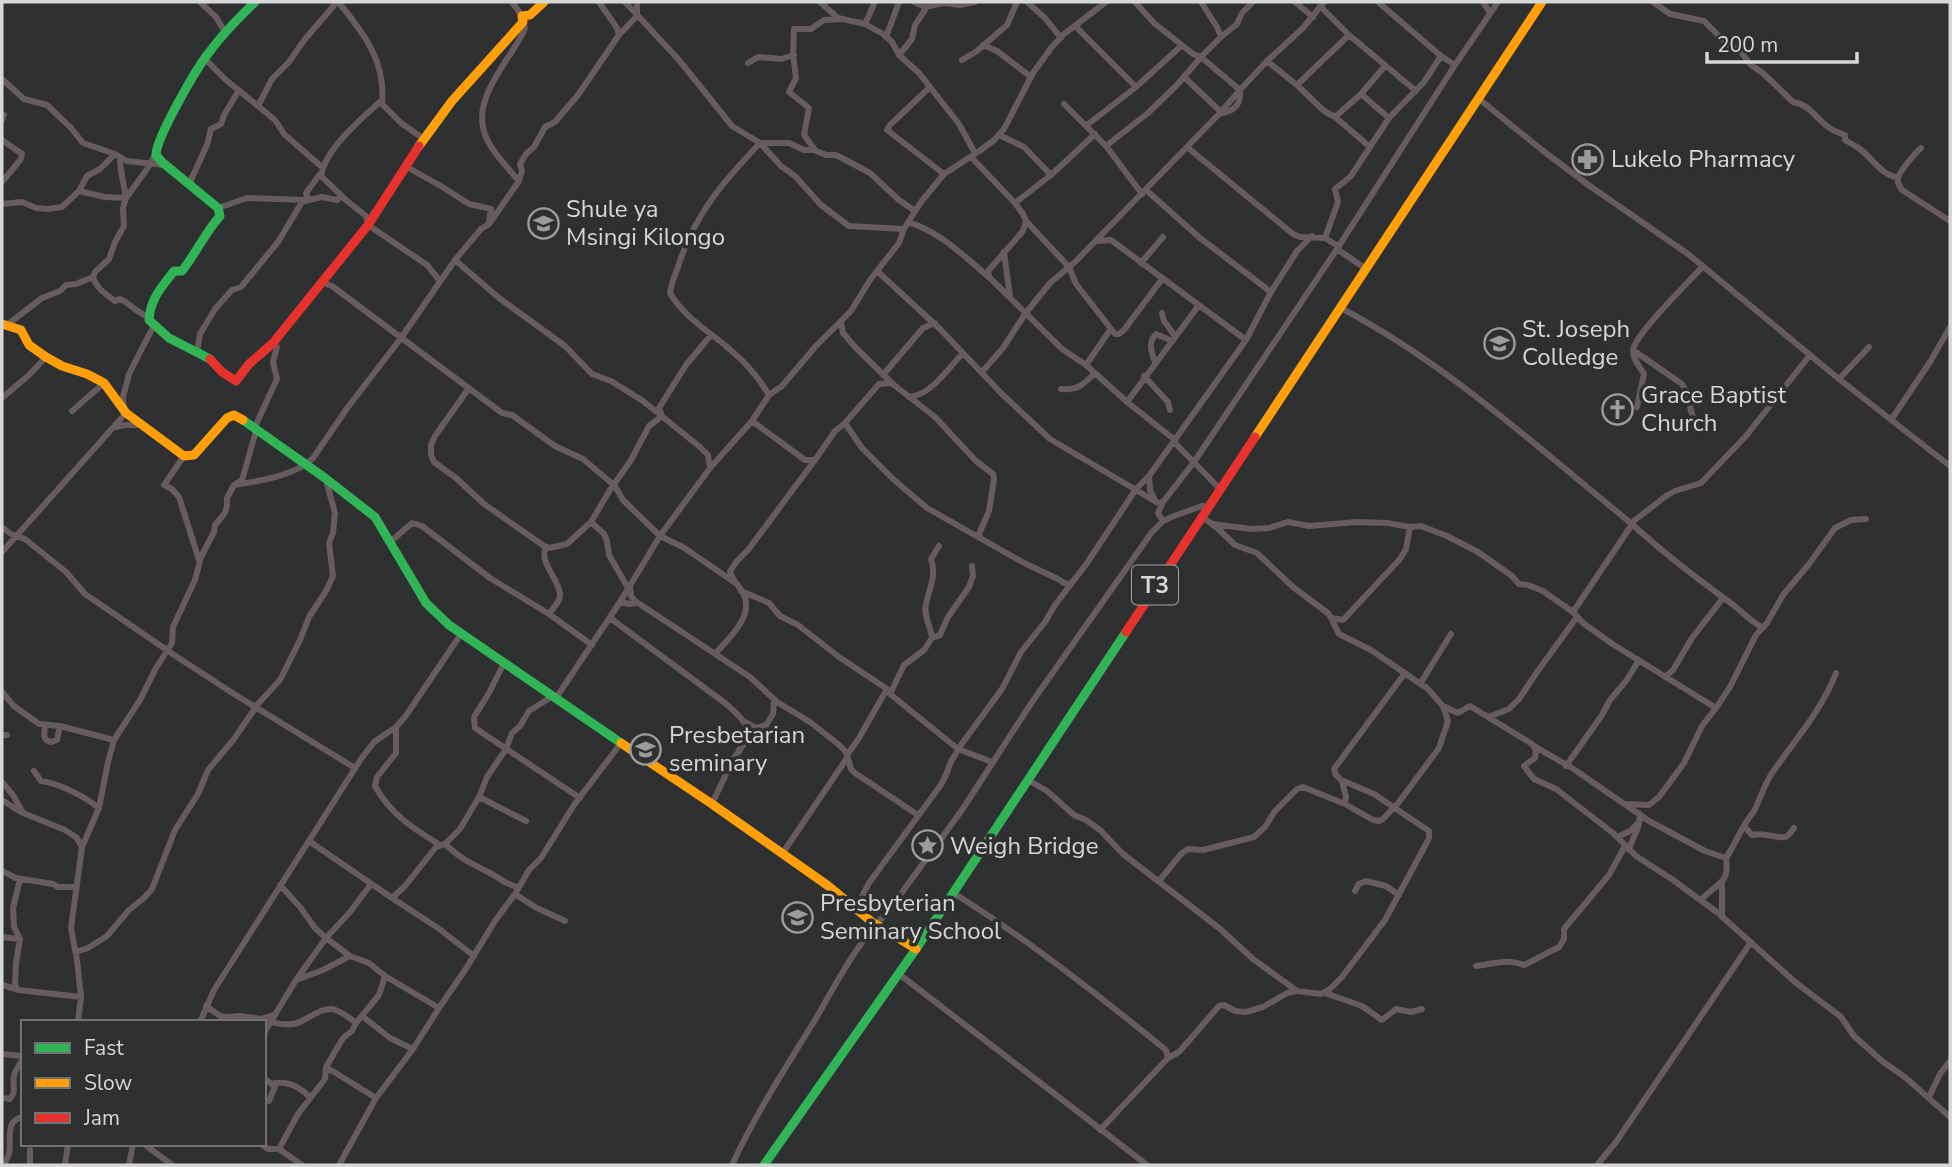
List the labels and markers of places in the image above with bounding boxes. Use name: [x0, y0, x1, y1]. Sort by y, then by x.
pharmacy icon: Lukelo Pharmacy: [1571, 142, 1605, 176]
place label: Lukelo Pharmacy: [1611, 143, 1796, 175]
place label: Shule ya Msingi Kilongo: [566, 193, 725, 253]
school or university icon: Shule ya Msingi Kilongo: [526, 206, 560, 240]
place label: St. Joseph Colledge: [1522, 313, 1630, 373]
school or university icon: St. Joseph Colledge: [1482, 326, 1516, 360]
place label: Grace Baptist Church: [1641, 379, 1787, 439]
church icon: Grace Baptist Church: [1601, 392, 1635, 426]
place label: Presbetarian seminary: [669, 719, 805, 779]
school or university icon: Presbetarian seminary: [629, 732, 663, 766]
place icon: Weigh Bridge: [910, 829, 944, 863]
place label: Weigh Bridge: [950, 830, 1098, 862]
place label: Presbyterian Seminary School: [820, 887, 1001, 947]
school or university icon: Presbyterian Seminary School: [780, 900, 814, 934]

